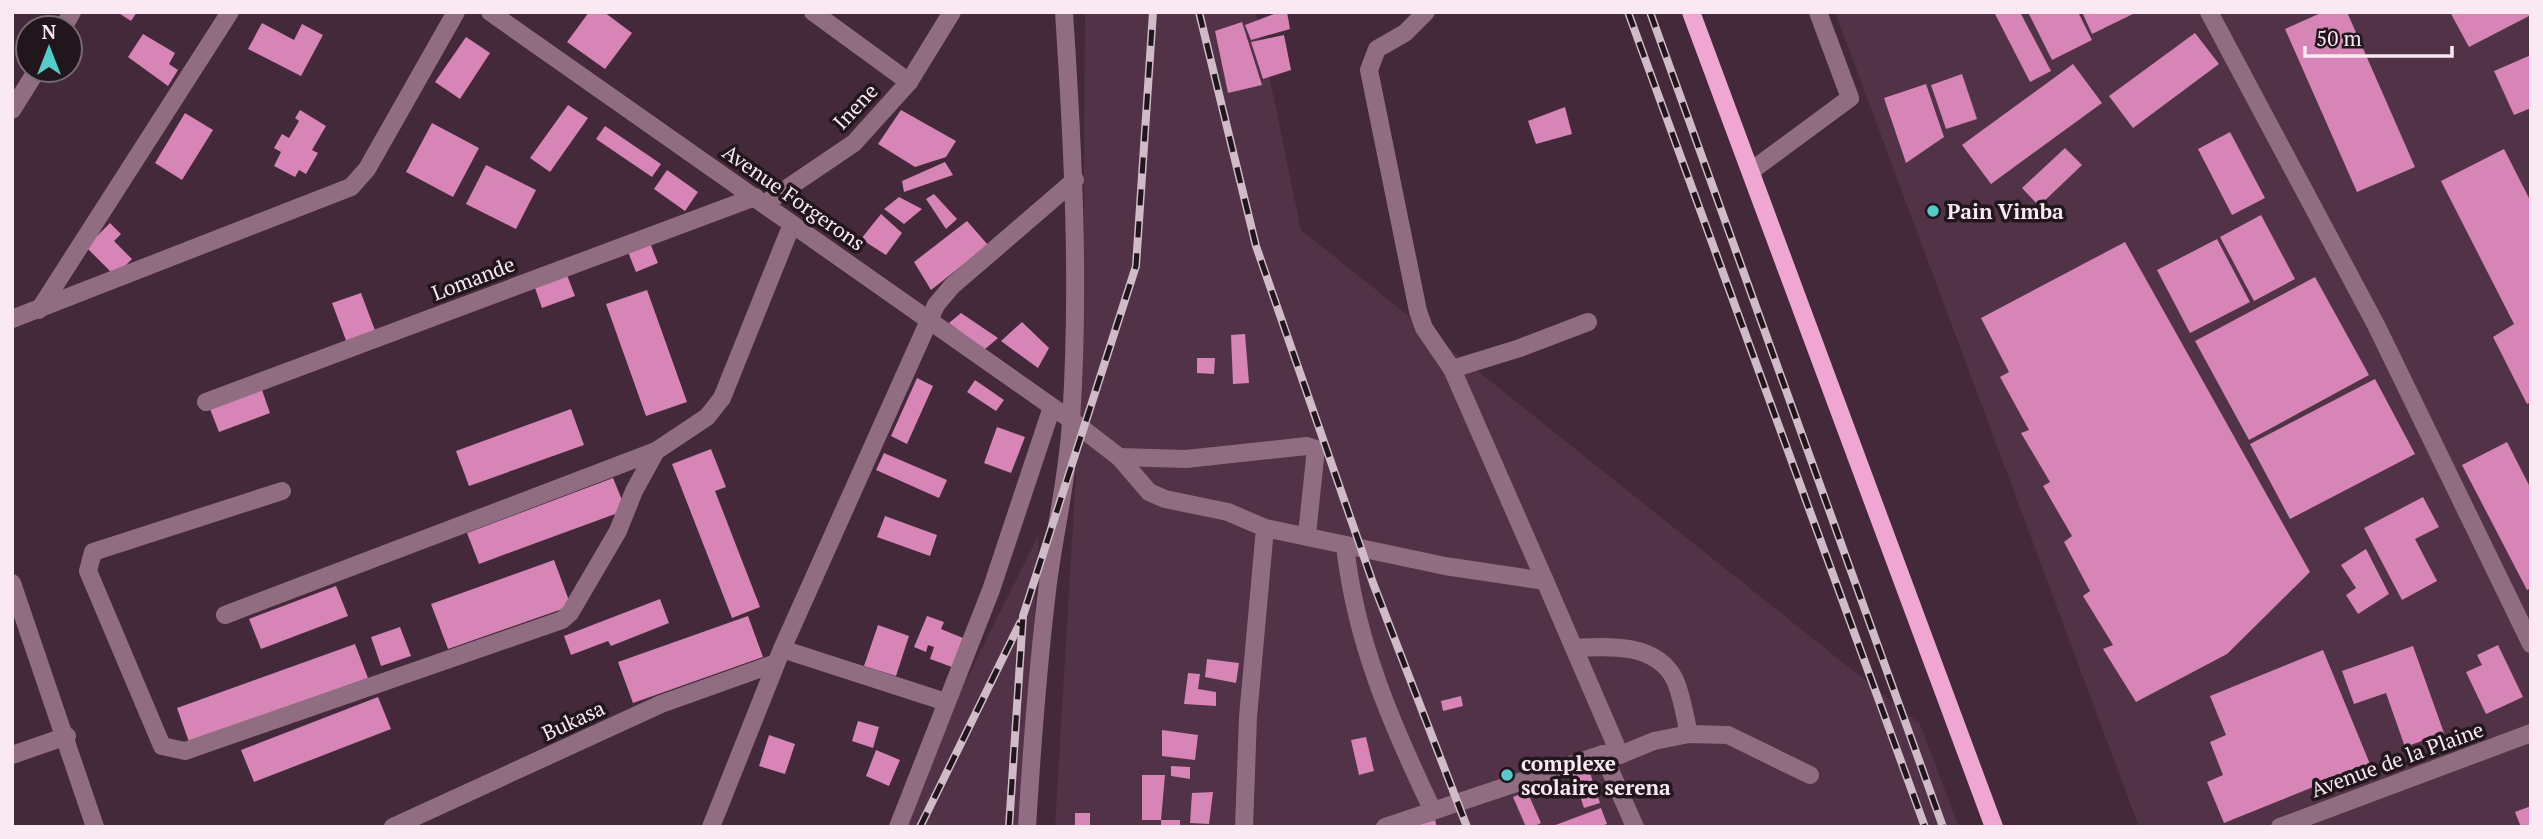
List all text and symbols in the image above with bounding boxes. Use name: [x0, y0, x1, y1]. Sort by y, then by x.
north arrow: [14, 14, 84, 84]
scale bar: [2305, 14, 2452, 58]
text: N: [42, 19, 57, 44]
text: 50 m: [2316, 24, 2362, 52]
street label: Inene: [827, 77, 883, 135]
street label: Avenue Forgerons: [717, 137, 871, 257]
place label: Pain Vimba: [1947, 197, 2064, 225]
marker: Pain Vimba: [1925, 203, 1941, 219]
street label: Lomande: [428, 249, 518, 307]
street label: Bukasa: [537, 693, 609, 747]
street label: Avenue de la Plaine: [2307, 715, 2487, 803]
place label: complexe scolaire serena: [1521, 749, 1671, 801]
marker: complexe scolaire serena: [1499, 767, 1515, 783]

